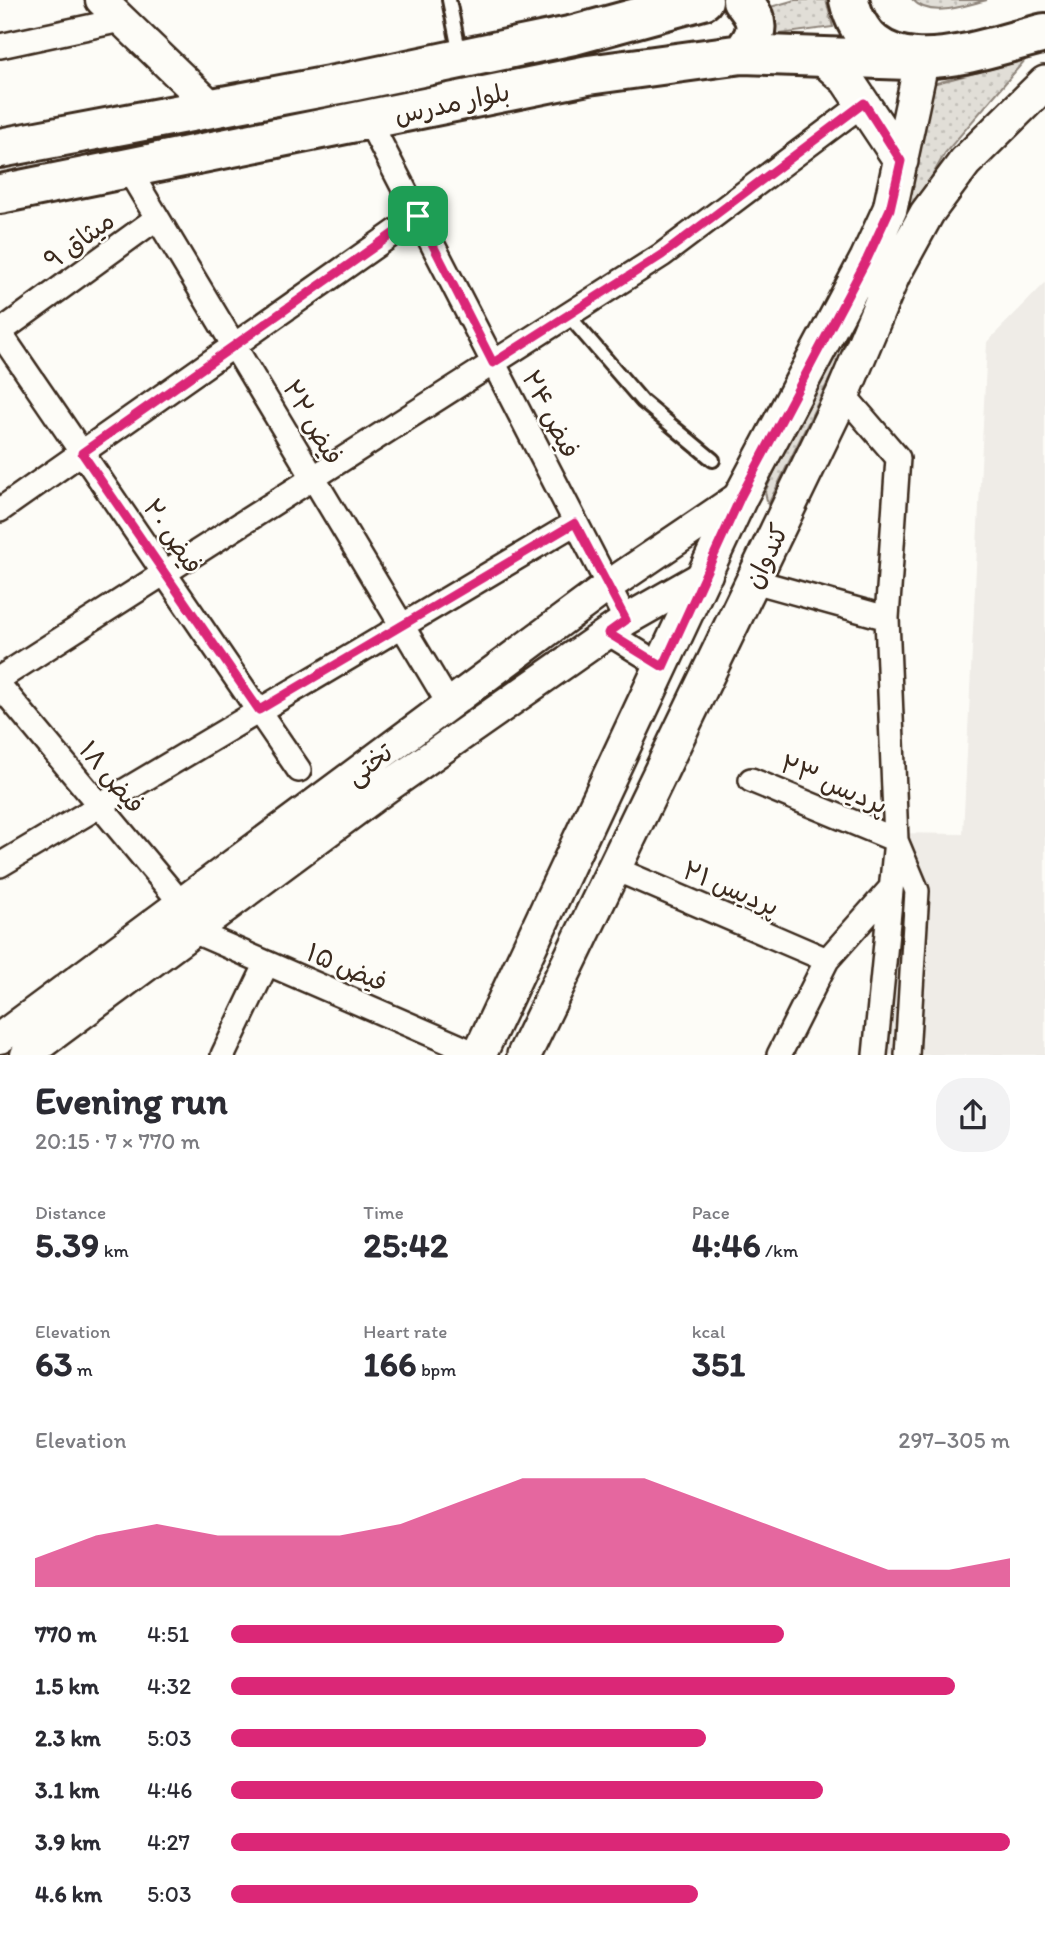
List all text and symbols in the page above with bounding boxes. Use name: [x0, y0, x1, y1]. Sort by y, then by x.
street label: بلوار مدرس: [391, 75, 513, 131]
pin: [388, 186, 448, 246]
icon: arrive: [399, 197, 437, 235]
street label: میثاق ۹: [38, 204, 120, 276]
street label: فیض ۲۴: [515, 365, 587, 463]
street label: فیض ۲۲: [276, 374, 350, 470]
street label: فیض ۲۰: [136, 492, 210, 580]
street label: کندوان: [737, 518, 795, 594]
street label: فیض ۱۸: [72, 734, 152, 820]
street label: تختی: [339, 736, 400, 793]
street label: پردیس ۲۳: [775, 747, 892, 822]
street label: پردیس ۲۱: [678, 853, 784, 923]
street label: فیض ۱۵: [302, 936, 392, 998]
text: Evening run: [35, 1078, 228, 1124]
button: share: [936, 1078, 1010, 1152]
text: 20:15 · 7 × 770 m: [35, 1127, 200, 1155]
text: Distance: [35, 1201, 106, 1224]
text: Time: [363, 1201, 404, 1224]
text: Pace: [692, 1201, 730, 1224]
text: 5.39: [35, 1224, 99, 1266]
text: 25:42: [363, 1224, 448, 1266]
text: 4:46: [692, 1224, 761, 1266]
text: km: [99, 1239, 129, 1262]
text: /km: [761, 1239, 798, 1262]
text: Elevation: [35, 1320, 111, 1343]
text: Heart rate: [363, 1320, 447, 1343]
text: kcal: [692, 1320, 725, 1343]
text: 63: [35, 1343, 73, 1385]
text: 166: [363, 1343, 417, 1385]
text: 351: [692, 1343, 745, 1385]
text: m: [73, 1358, 93, 1381]
text: bpm: [417, 1358, 456, 1381]
text: Elevation: [35, 1426, 126, 1454]
text: 297–305 m: [898, 1426, 1010, 1454]
text: 770 m: [35, 1620, 97, 1648]
text: 4:51: [147, 1620, 189, 1648]
text: 1.5 km: [35, 1672, 99, 1700]
text: 4:32: [147, 1672, 191, 1700]
text: 2.3 km: [35, 1724, 101, 1752]
text: 5:03: [147, 1724, 191, 1752]
text: 3.1 km: [35, 1776, 99, 1804]
text: 4:46: [147, 1776, 192, 1804]
text: 3.9 km: [35, 1828, 101, 1856]
text: 4:27: [147, 1828, 190, 1856]
text: 4.6 km: [35, 1880, 102, 1908]
text: 5:03: [147, 1880, 191, 1908]

